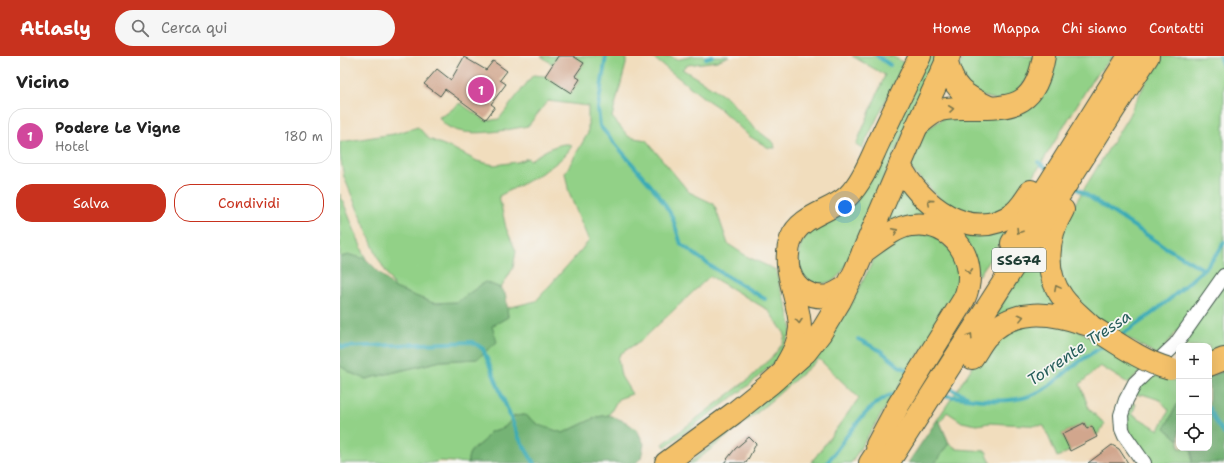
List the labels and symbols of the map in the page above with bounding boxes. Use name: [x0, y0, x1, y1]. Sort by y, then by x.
pin: 1: [468, 75, 494, 105]
one-way arrow: [948, 105, 954, 114]
your location: [835, 197, 855, 217]
one-way arrow: [927, 200, 934, 207]
one-way arrow: [1017, 227, 1024, 234]
one-way arrow: [891, 228, 899, 236]
road number: SS674: [992, 248, 1046, 272]
one-way arrow: [964, 268, 973, 274]
one-way arrow: [1054, 284, 1061, 292]
water label: Torrente Tressa: [1023, 305, 1135, 390]
one-way arrow: [1017, 313, 1024, 322]
one-way arrow: [794, 318, 803, 324]
one-way arrow: [965, 333, 972, 340]

